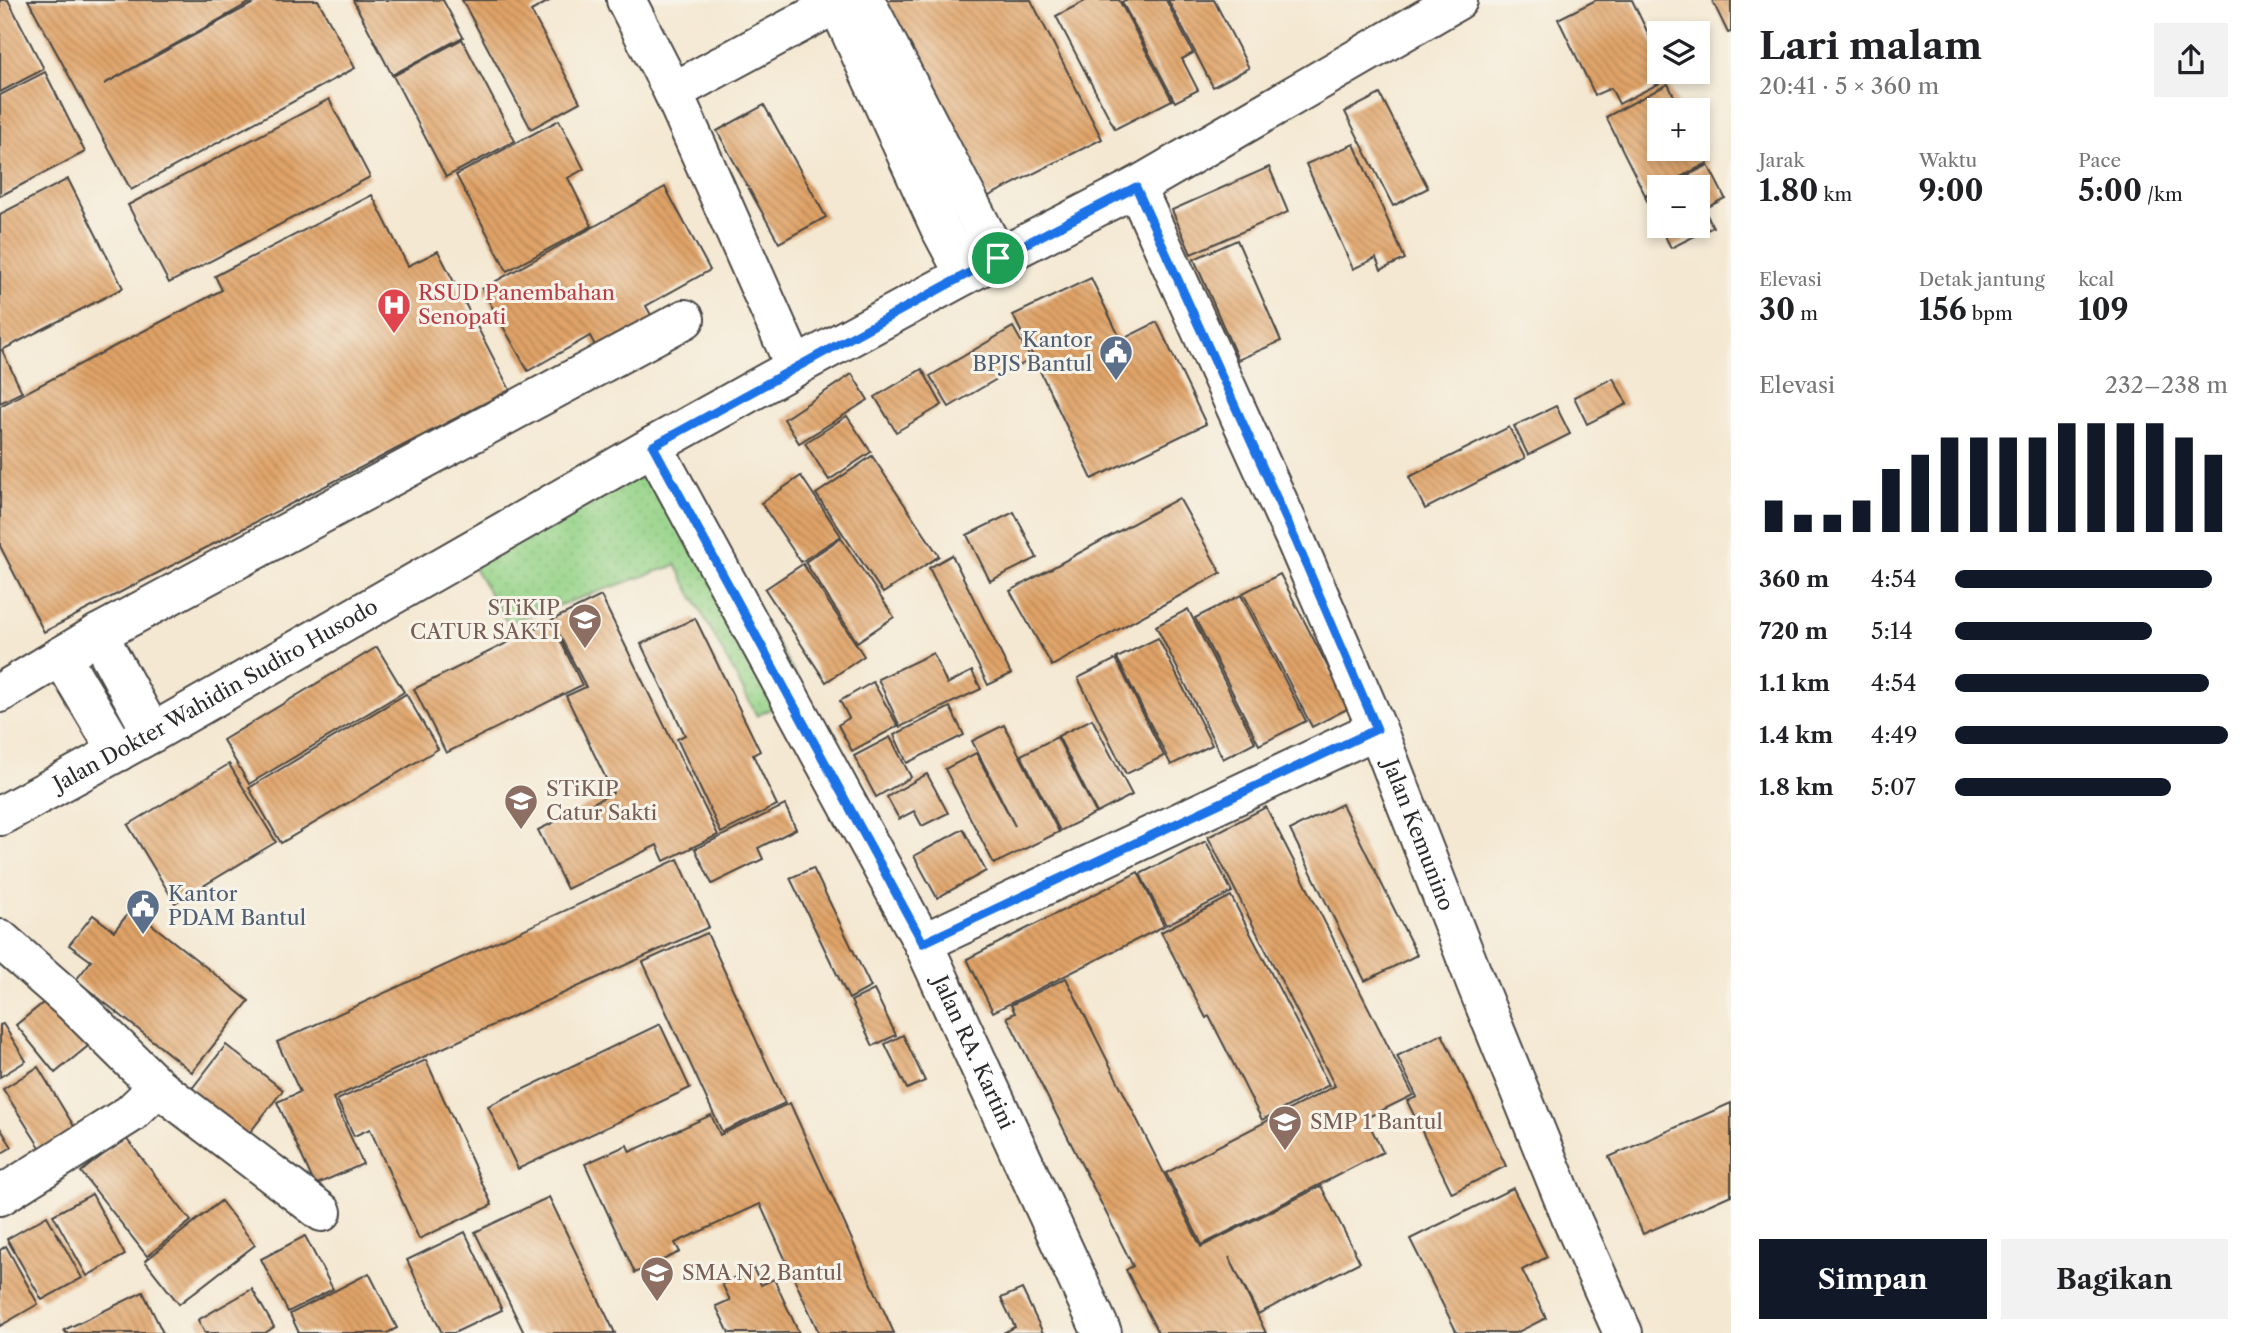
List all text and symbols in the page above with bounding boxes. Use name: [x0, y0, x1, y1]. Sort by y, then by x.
map controls: [1647, 21, 1710, 238]
button: layers: [1647, 21, 1710, 84]
text: Lari malam: [1759, 22, 1982, 69]
button: share: [2154, 23, 2228, 97]
text: 20:41 · 5 × 360 m: [1759, 72, 1939, 100]
button: +: [1647, 98, 1710, 161]
text: Jarak: [1759, 149, 1804, 172]
text: Waktu: [1919, 149, 1977, 172]
text: Pace: [2078, 149, 2121, 172]
text: 1.80: [1759, 172, 1818, 209]
text: 9:00: [1919, 172, 1984, 209]
text: 5:00: [2078, 172, 2142, 209]
button: −: [1647, 175, 1710, 238]
text: km: [1818, 183, 1852, 206]
text: /km: [2142, 183, 2183, 206]
pin: [968, 228, 1028, 288]
icon: arrive: [979, 239, 1017, 277]
text: Elevasi: [1759, 268, 1822, 291]
text: Detak jantung: [1919, 268, 2045, 291]
text: kcal: [2078, 268, 2114, 291]
place label: RSUD Panembahan Senopati: [418, 280, 615, 329]
hospital icon: RSUD Panembahan Senopati: [375, 286, 413, 335]
text: 30: [1759, 291, 1795, 328]
text: 156: [1919, 291, 1967, 328]
text: 109: [2078, 291, 2129, 328]
text: m: [1795, 302, 1818, 325]
text: bpm: [1967, 302, 2013, 325]
place label: Kantor BPJS Bantul: [972, 327, 1092, 376]
public building icon: Kantor BPJS Bantul: [1097, 333, 1135, 382]
text: Elevasi: [1759, 371, 1835, 399]
text: 232–238 m: [2105, 371, 2228, 399]
text: 360 m: [1759, 565, 1829, 593]
text: 4:54: [1871, 565, 1917, 593]
street label: Jalan Dokter Wahidin Sudiro Husodo: [46, 593, 382, 798]
place label: STiKIP CATUR SAKTI: [410, 595, 560, 644]
school or university icon: STiKIP CATUR SAKTI: [566, 601, 604, 650]
text: 720 m: [1759, 617, 1828, 645]
text: 5:14: [1871, 617, 1913, 645]
text: 1.1 km: [1759, 669, 1830, 697]
text: 4:54: [1871, 669, 1917, 697]
text: 1.4 km: [1759, 721, 1833, 749]
text: 4:49: [1871, 721, 1918, 749]
street label: Jalan Kemunino: [1377, 753, 1459, 914]
text: 1.8 km: [1759, 773, 1834, 801]
text: 5:07: [1871, 773, 1916, 801]
place label: STiKIP Catur Sakti: [546, 776, 657, 825]
school or university icon: STiKIP Catur Sakti: [502, 782, 540, 831]
place label: Kantor PDAM Bantul: [168, 881, 306, 930]
public building icon: Kantor PDAM Bantul: [124, 887, 162, 936]
street label: Jalan RA. Kartini: [926, 969, 1020, 1133]
school or university icon: SMP 1 Bantul: [1266, 1103, 1304, 1152]
place label: SMP 1 Bantul: [1310, 1109, 1443, 1134]
button: Simpan: [1759, 1239, 1987, 1319]
button: Bagikan: [2001, 1239, 2228, 1319]
school or university icon: SMA N 2 Bantul: [638, 1254, 676, 1303]
place label: SMA N 2 Bantul: [682, 1260, 842, 1285]

